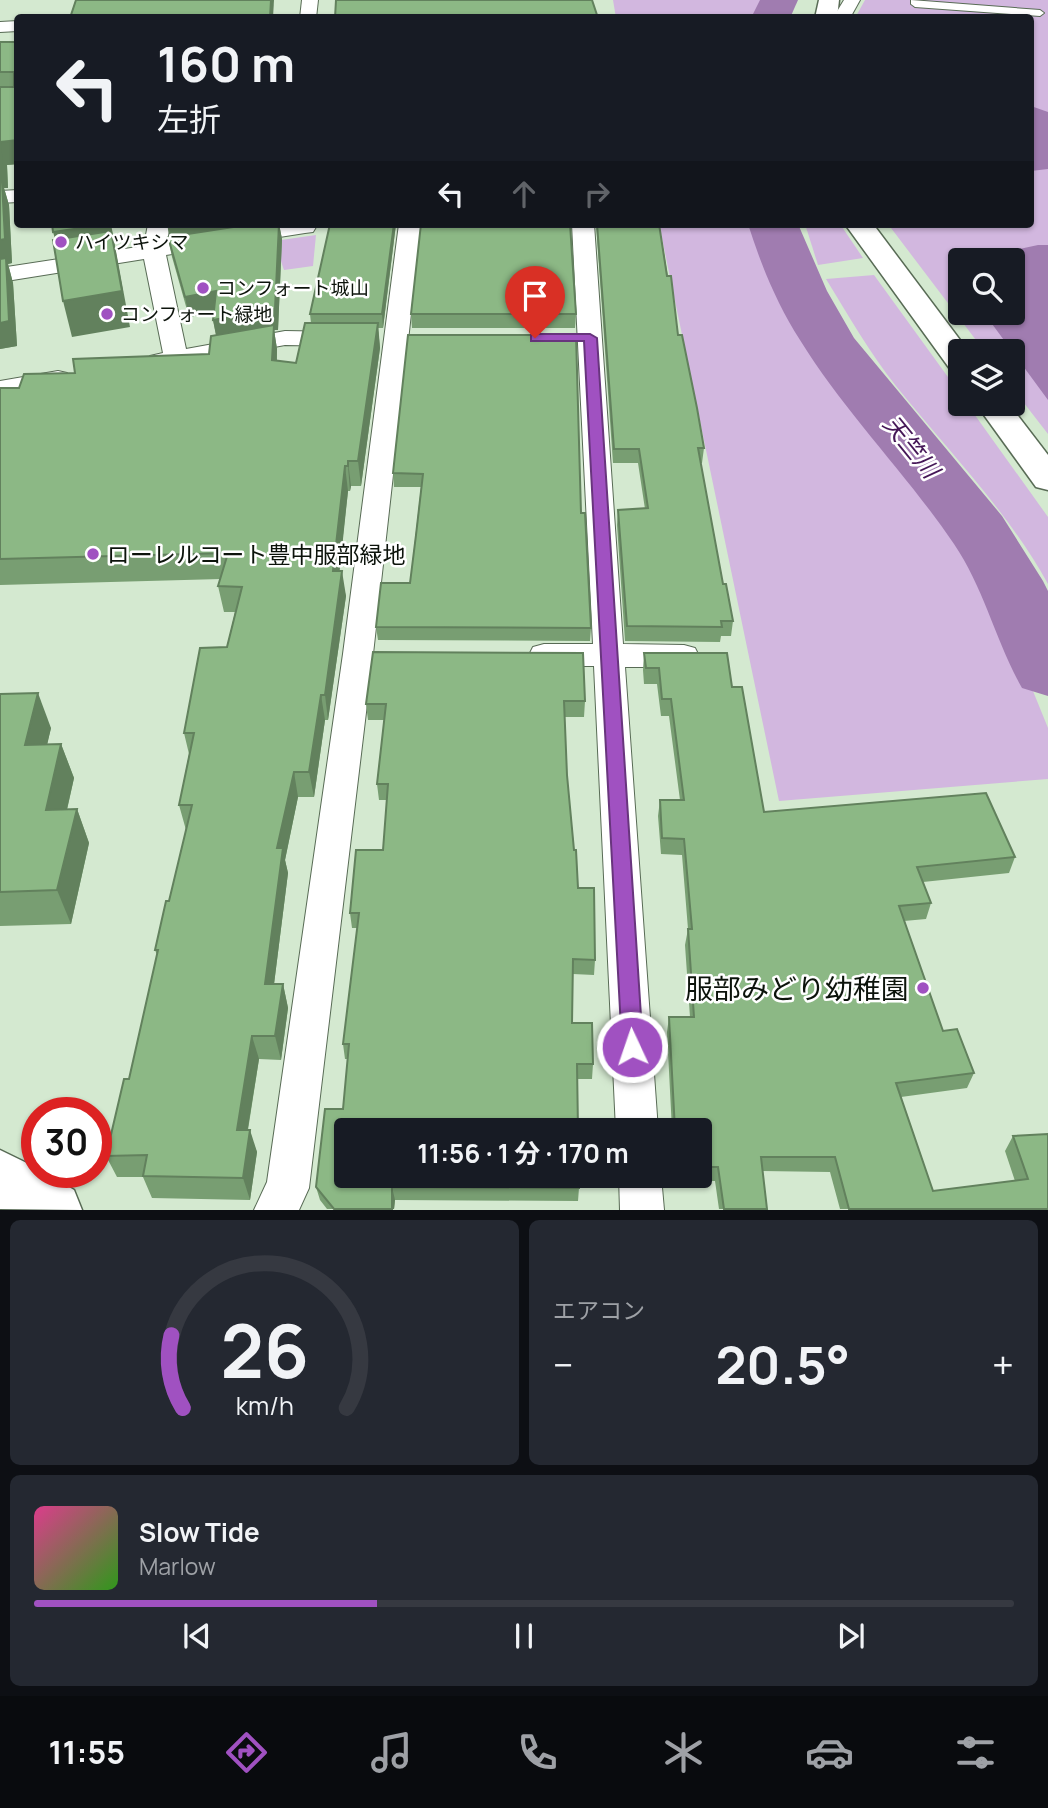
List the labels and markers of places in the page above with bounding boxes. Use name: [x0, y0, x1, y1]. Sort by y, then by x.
place label: ハイツキシマ: [75, 229, 189, 255]
marker: ハイツキシマ: [53, 234, 69, 250]
pin: [505, 266, 565, 338]
place label: コンフォート城山: [217, 275, 368, 301]
marker: コンフォート城山: [195, 280, 211, 296]
place label: コンフォート緑地: [121, 301, 272, 327]
marker: コンフォート緑地: [99, 306, 115, 322]
place label: ローレルコート豊中服部緑地: [107, 538, 406, 570]
marker: ローレルコート豊中服部緑地: [85, 546, 101, 562]
place label: 服部みどり幼稚園: [685, 969, 909, 1007]
marker: 服部みどり幼稚園: [915, 980, 931, 996]

